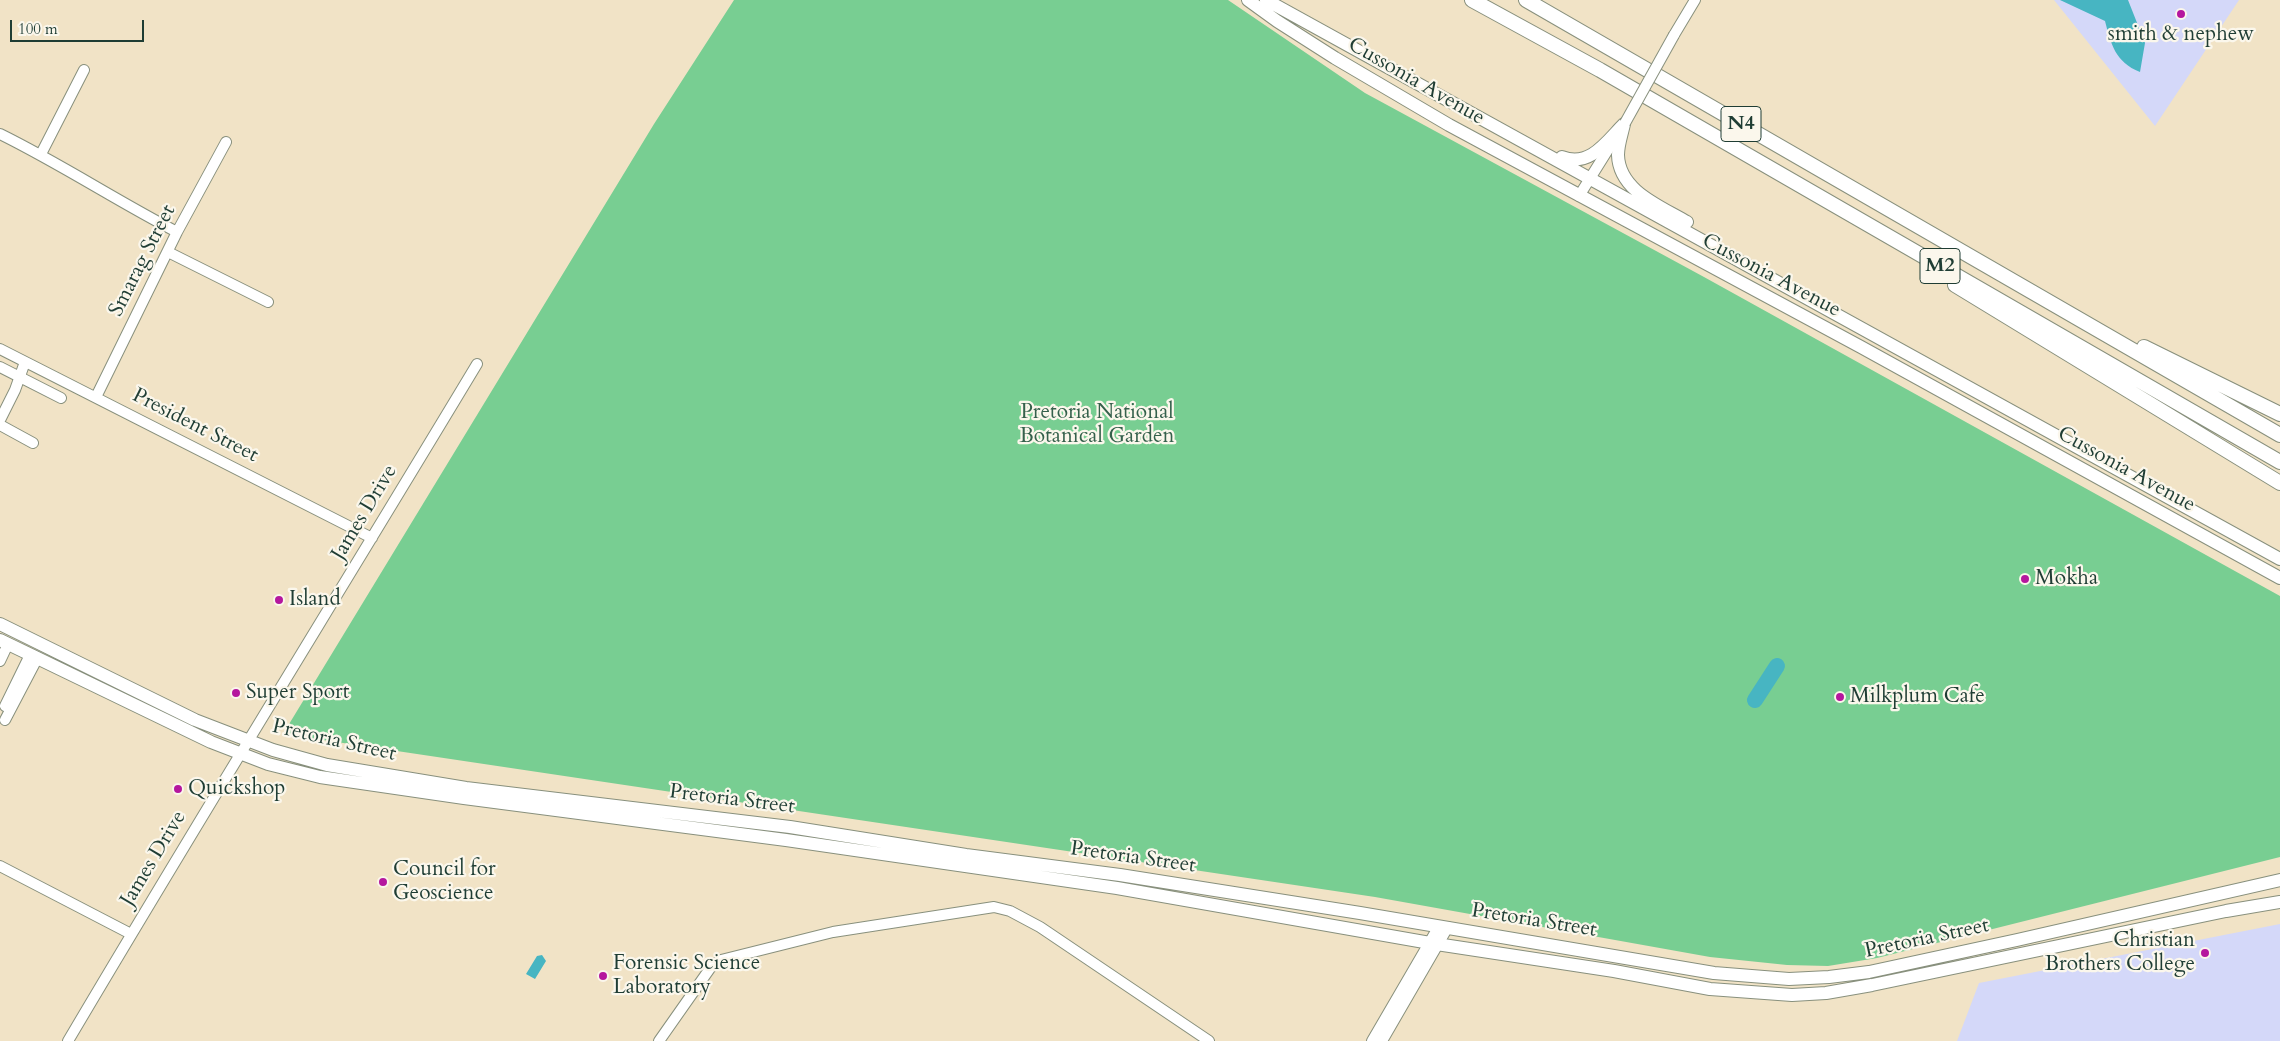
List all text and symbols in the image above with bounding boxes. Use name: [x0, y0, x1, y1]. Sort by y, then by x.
marker: smith & nephew: [2175, 8, 2187, 20]
scale bar: [12, 10, 146, 42]
text: 100 m: [18, 19, 58, 39]
place label: smith & nephew: [2108, 22, 2254, 48]
street label: Cussonia Avenue: [1343, 33, 1489, 131]
road number: N4: [1721, 106, 1761, 142]
street label: Smarag Street: [104, 201, 182, 321]
street label: Cussonia Avenue: [1697, 229, 1845, 323]
road number: M2: [1920, 248, 1960, 284]
street label: President Street: [128, 383, 262, 469]
park label: Pretoria National Botanical Garden: [1020, 400, 1174, 450]
street label: Cussonia Avenue: [2053, 422, 2199, 518]
street label: James Drive: [327, 461, 403, 565]
place label: Mokha: [2035, 566, 2098, 592]
marker: Mokha: [2019, 573, 2031, 585]
place label: Island: [289, 587, 341, 613]
marker: Island: [273, 594, 285, 606]
place label: Super Sport: [246, 680, 349, 706]
place label: Milkplum Cafe: [1850, 684, 1985, 710]
marker: Super Sport: [230, 687, 242, 699]
marker: Milkplum Cafe: [1834, 691, 1846, 703]
street label: Pretoria Street: [270, 715, 398, 767]
place label: Quickshop: [188, 776, 285, 802]
street label: Pretoria Street: [668, 780, 796, 820]
marker: Quickshop: [172, 783, 184, 795]
street label: James Drive: [116, 807, 192, 911]
street label: Pretoria Street: [1069, 837, 1197, 879]
place label: Council for Geoscience: [393, 857, 496, 907]
marker: Council for Geoscience: [377, 876, 389, 888]
street label: Pretoria Street: [1470, 899, 1598, 943]
street label: Pretoria Street: [1863, 914, 1991, 964]
place label: Christian Brothers College: [2045, 928, 2195, 978]
marker: Christian Brothers College: [2199, 947, 2211, 959]
place label: Forensic Science Laboratory: [613, 951, 760, 1001]
marker: Forensic Science Laboratory: [597, 970, 609, 982]

